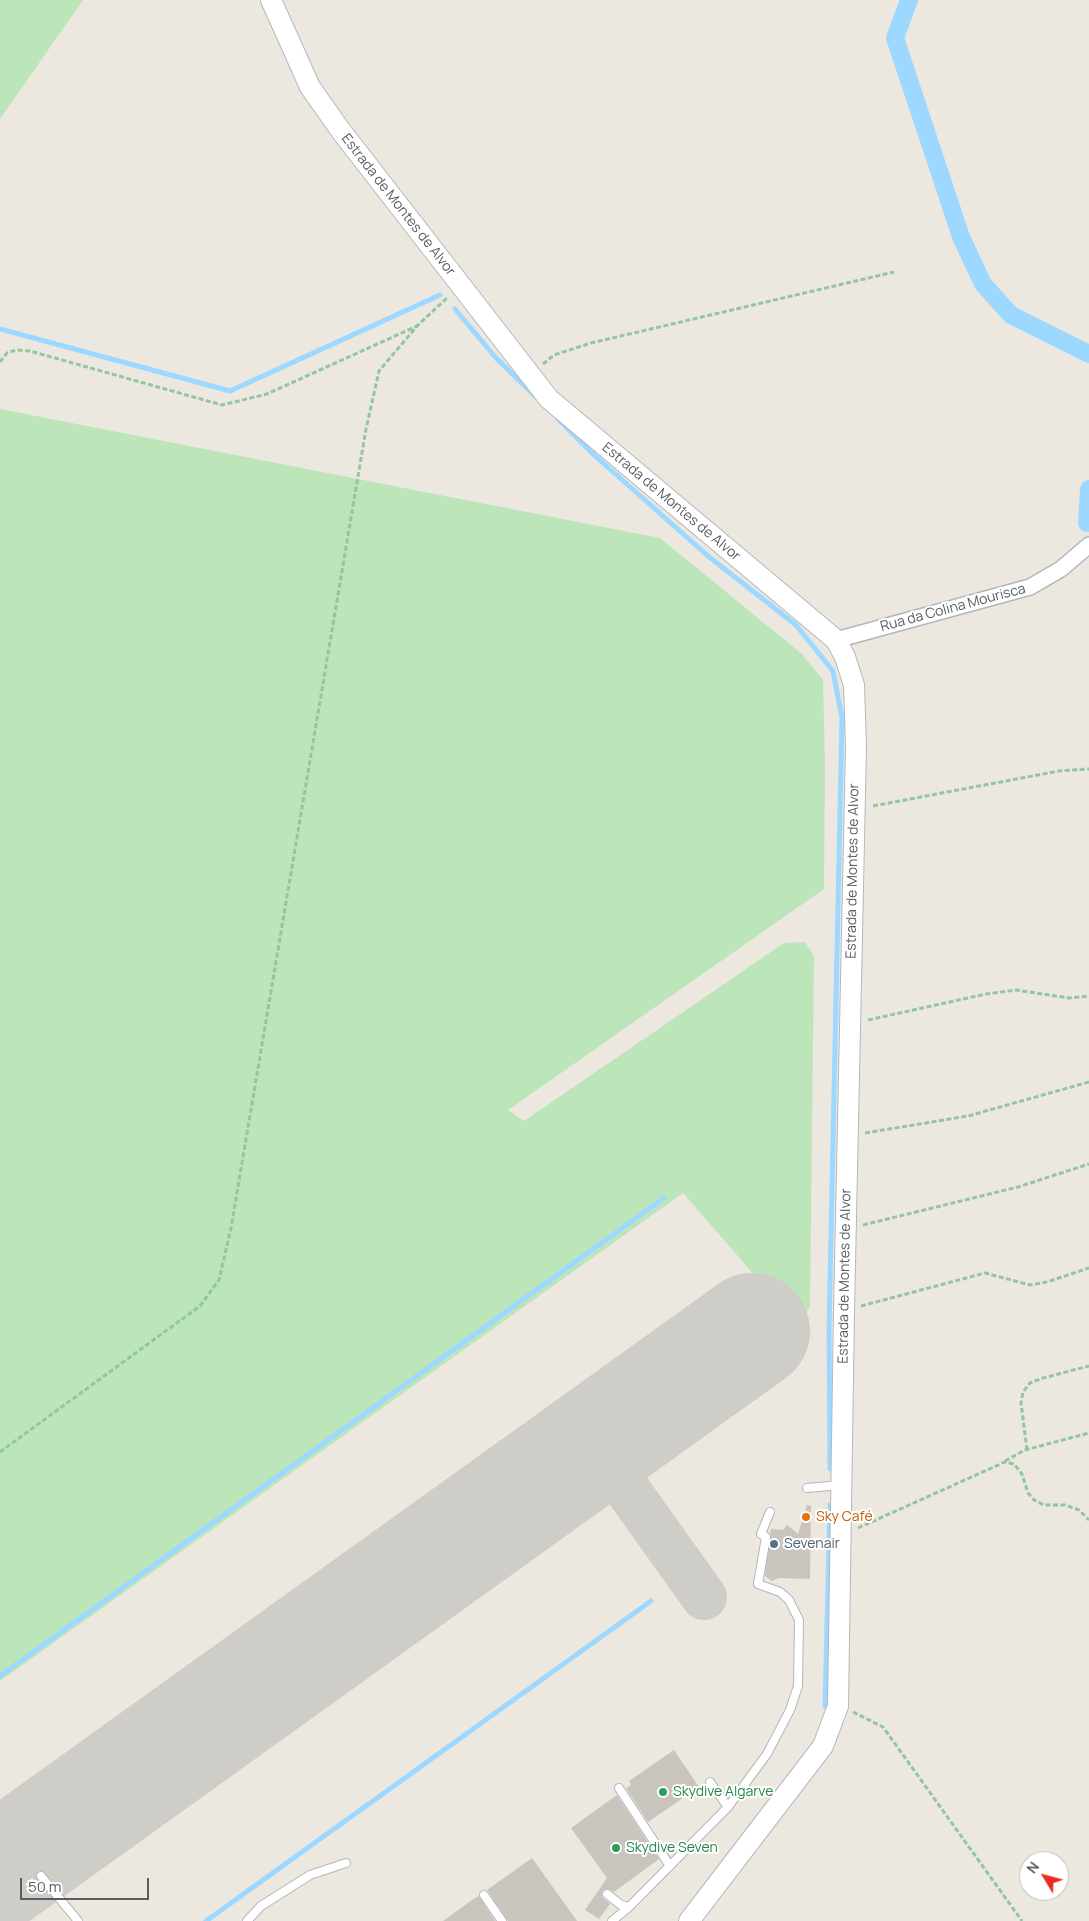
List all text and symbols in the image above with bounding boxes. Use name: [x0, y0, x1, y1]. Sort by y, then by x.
street label: Estrada de Montes de Alvor: [337, 131, 459, 279]
street label: Estrada de Montes de Alvor: [598, 439, 744, 565]
street label: Rua da Colina Mourisca: [878, 580, 1028, 636]
street label: Estrada de Montes de Alvor: [843, 783, 863, 959]
street label: Estrada de Montes de Alvor: [835, 1188, 855, 1364]
place label: Sky Café: [816, 1509, 873, 1525]
marker: Sky Café: [800, 1511, 812, 1523]
place label: Sevenair: [784, 1536, 840, 1552]
marker: Sevenair: [768, 1538, 780, 1550]
place label: Skydive Algarve: [673, 1784, 773, 1800]
marker: Skydive Algarve: [657, 1786, 669, 1798]
place label: Skydive Seven: [626, 1840, 718, 1856]
marker: Skydive Seven: [610, 1842, 622, 1854]
north arrow: [1019, 1851, 1069, 1901]
text: N: [1022, 1858, 1043, 1877]
scale bar: [22, 1868, 151, 1900]
text: 50 m: [28, 1876, 62, 1897]

